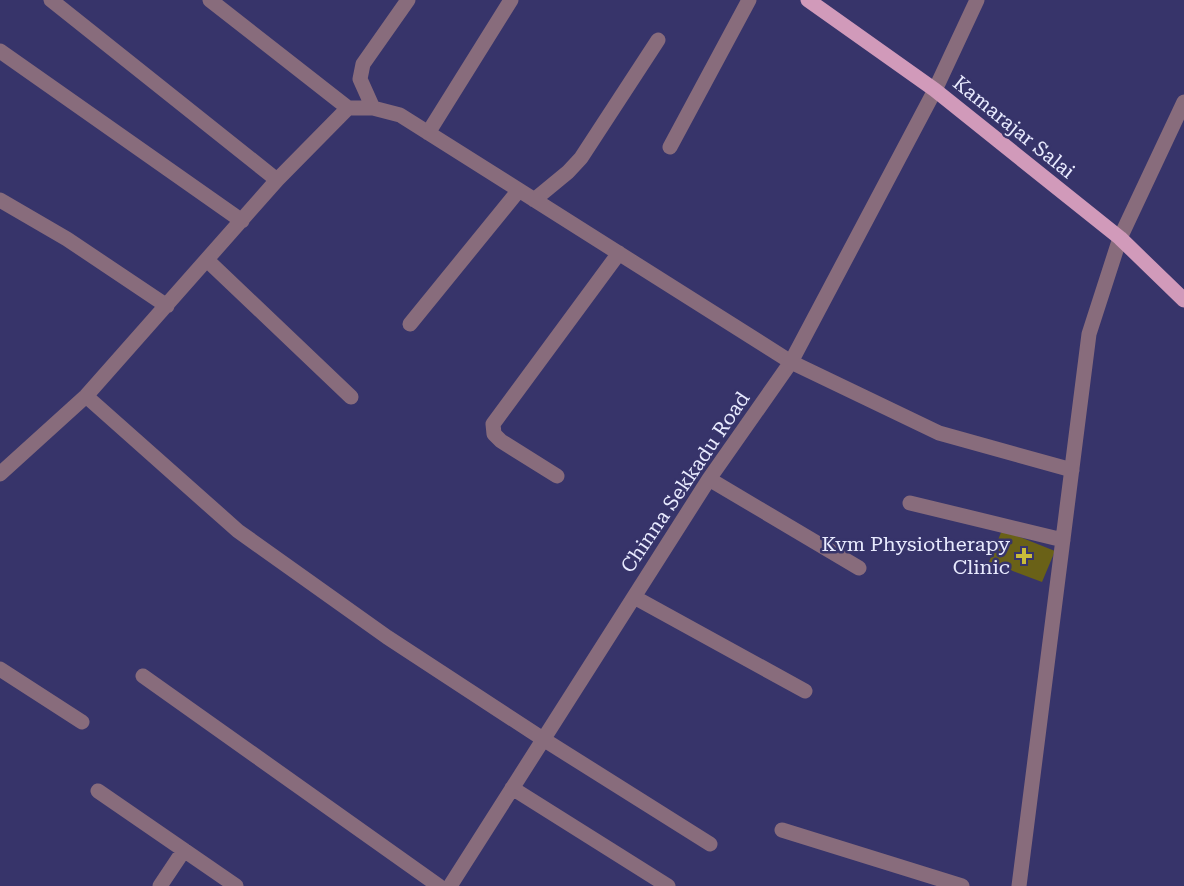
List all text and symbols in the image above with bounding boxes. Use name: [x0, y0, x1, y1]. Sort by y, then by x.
street label: Kamarajar Salai: [948, 71, 1080, 183]
street label: Chinna Sekkadu Road: [615, 387, 755, 577]
place label: Kvm Physiotherapy Clinic: [822, 532, 1010, 579]
marker: Kvm Physiotherapy Clinic: [1015, 547, 1033, 565]

